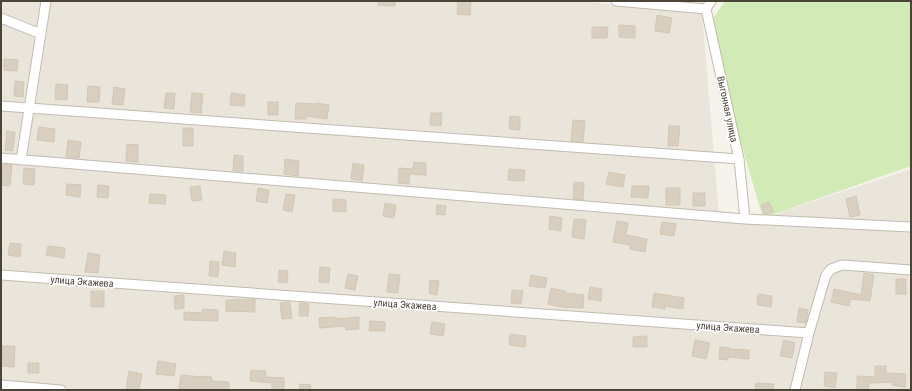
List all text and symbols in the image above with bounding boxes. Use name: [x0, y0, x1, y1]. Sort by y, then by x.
street label: Выгонная улица: [715, 75, 740, 143]
street label: улица Экажева: [50, 274, 114, 289]
street label: улица Экажева: [373, 297, 437, 312]
street label: улица Экажева: [696, 320, 760, 335]

